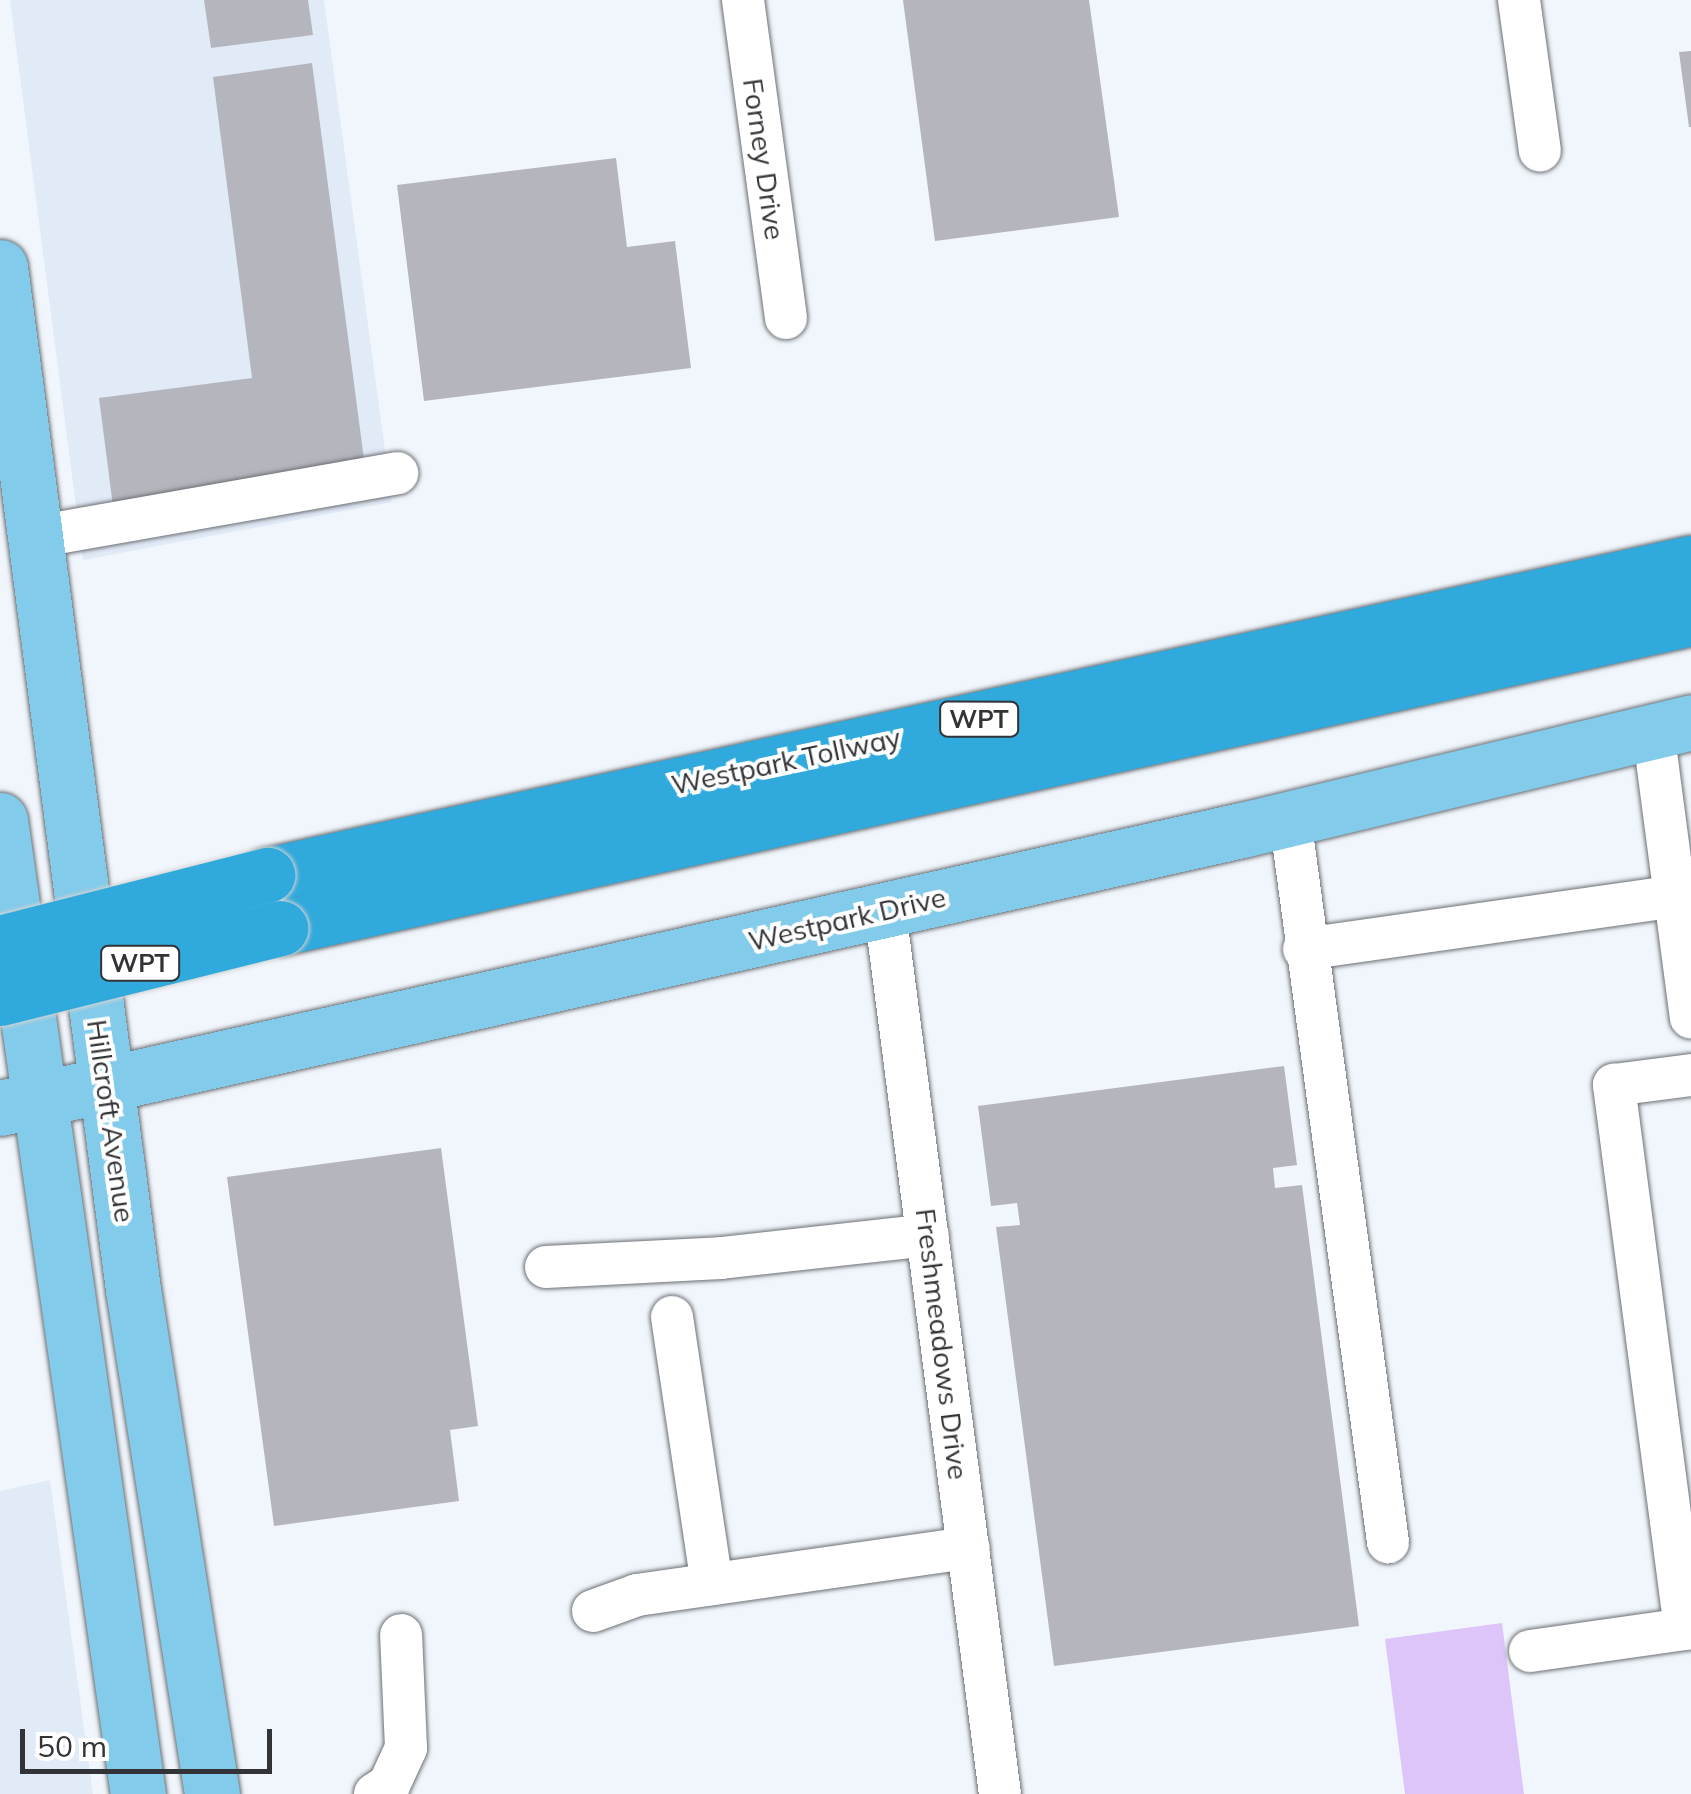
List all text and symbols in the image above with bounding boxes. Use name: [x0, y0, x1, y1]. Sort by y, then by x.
street label: Forney Drive: [736, 76, 792, 242]
road number: WPT: [939, 699, 1019, 739]
street label: Westpark Tollway: [668, 720, 904, 802]
street label: Westpark Drive: [745, 880, 949, 958]
road number: WPT: [100, 943, 180, 983]
street label: Hillcroft Avenue: [80, 1017, 142, 1225]
street label: Freshmeadows Drive: [909, 1206, 975, 1482]
scale bar: [25, 1709, 278, 1771]
text: 50 m: [37, 1727, 107, 1765]

